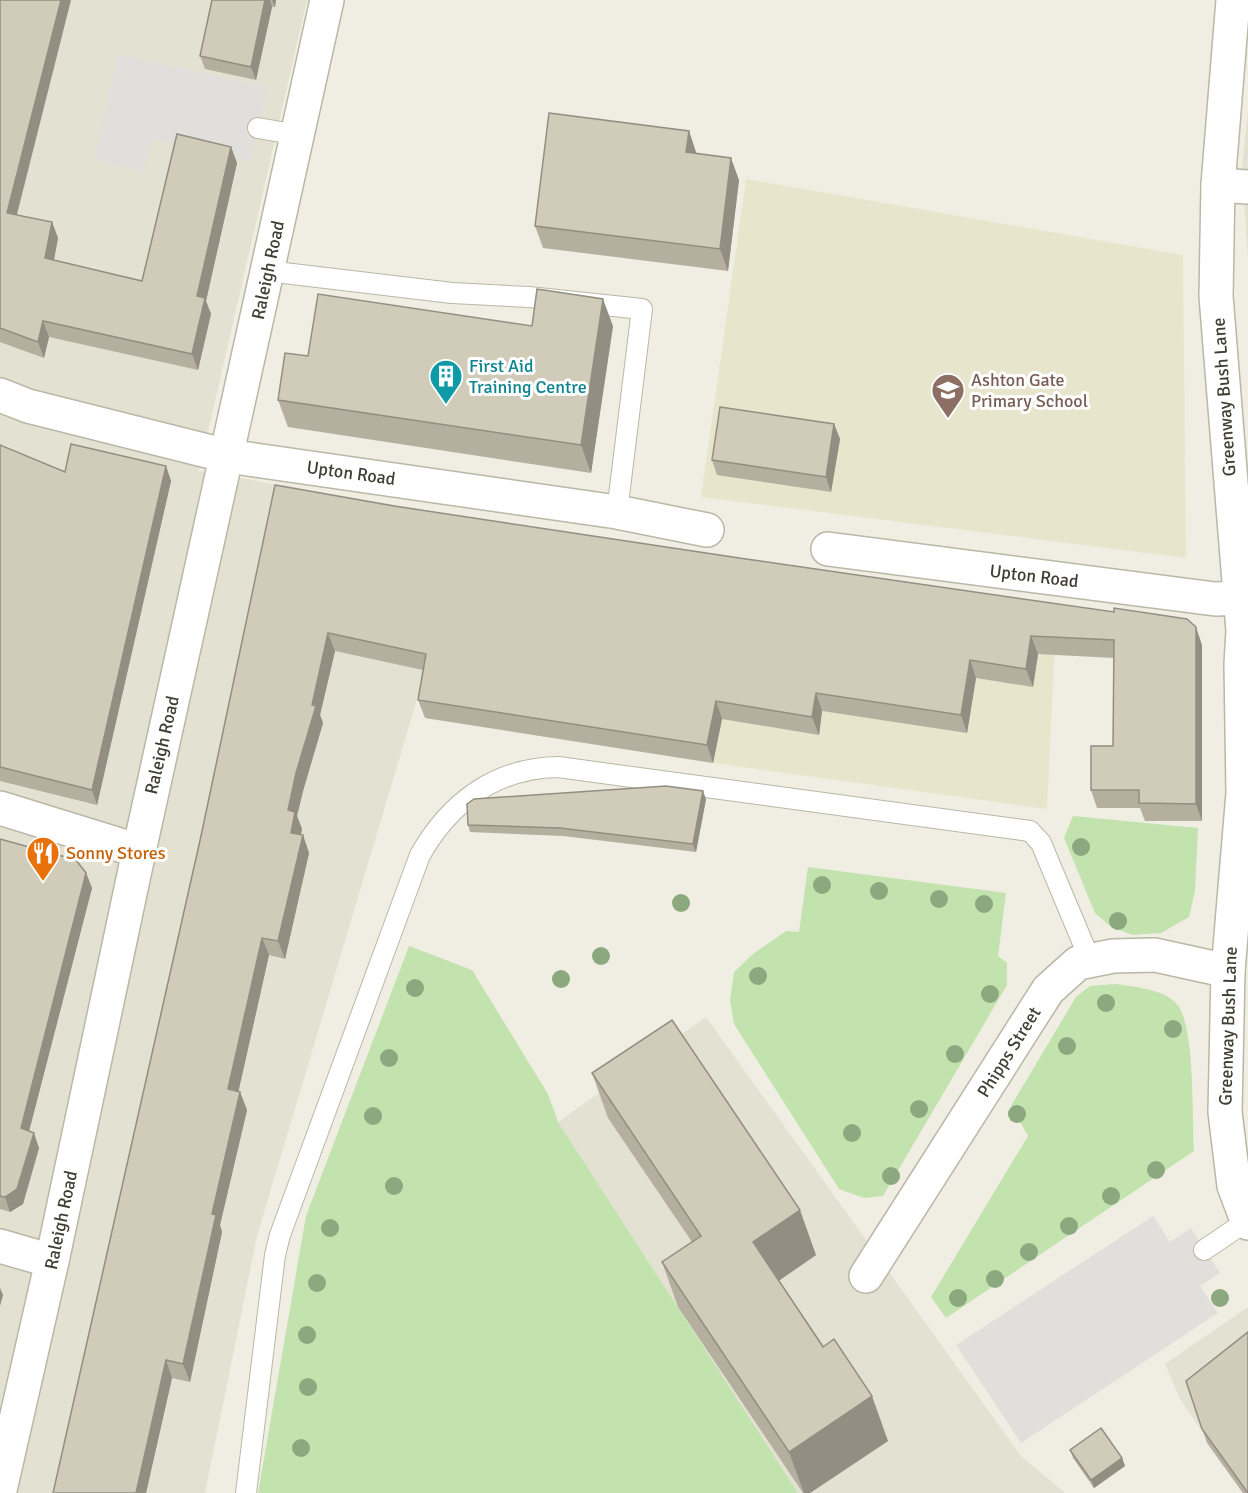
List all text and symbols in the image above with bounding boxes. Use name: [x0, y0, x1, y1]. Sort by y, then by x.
street label: Raleigh Road: [247, 219, 289, 321]
street label: Greenway Bush Lane: [1207, 317, 1241, 477]
place label: First Aid Training Centre: [469, 355, 587, 398]
building icon: First Aid Training Centre: [428, 358, 464, 405]
place label: Ashton Gate Primary School: [971, 369, 1088, 412]
school or university icon: Ashton Gate Primary School: [930, 372, 966, 419]
street label: Upton Road: [305, 456, 397, 490]
street label: Upton Road: [988, 560, 1080, 592]
street label: Raleigh Road: [140, 694, 184, 796]
restaurant icon: Sonny Stores: [25, 835, 61, 882]
place label: Sonny Stores: [66, 842, 166, 864]
street label: Greenway Bush Lane: [1214, 946, 1242, 1106]
street label: Phipps Street: [972, 1003, 1046, 1101]
street label: Raleigh Road: [40, 1169, 82, 1271]

